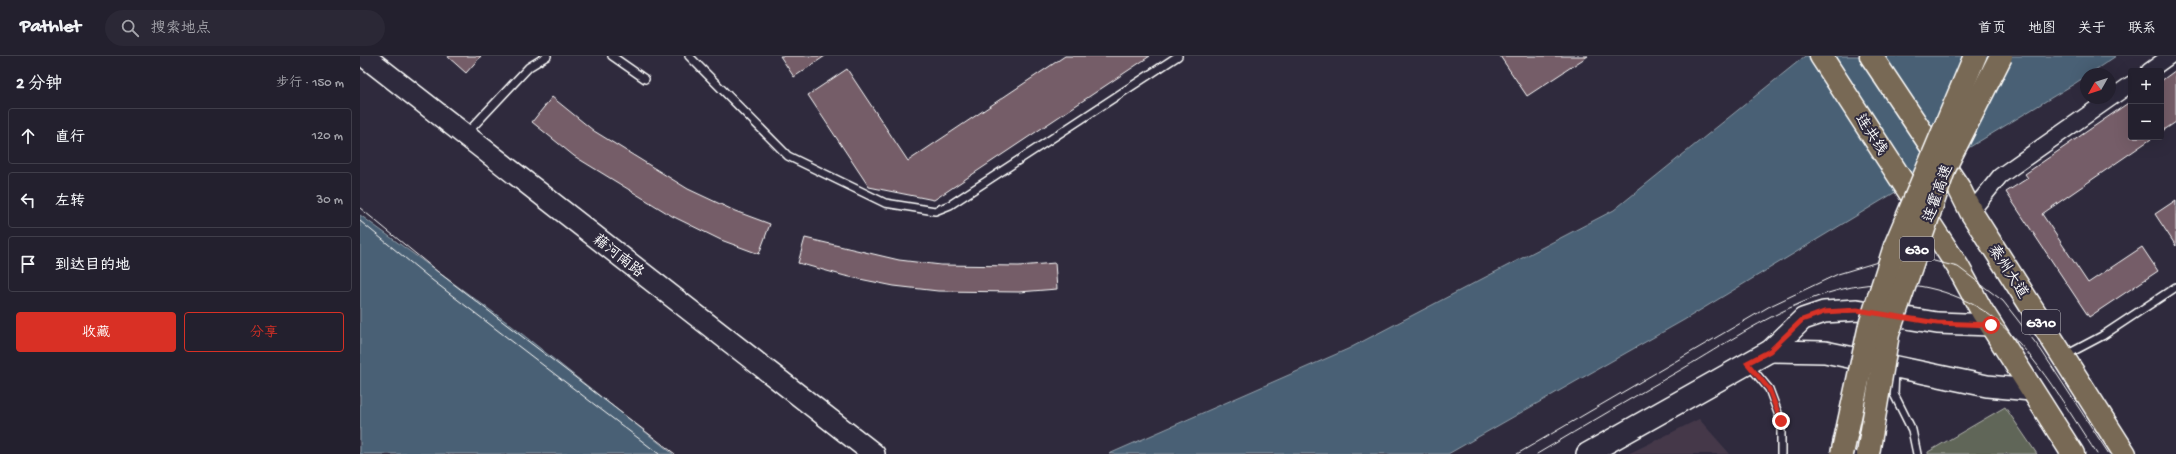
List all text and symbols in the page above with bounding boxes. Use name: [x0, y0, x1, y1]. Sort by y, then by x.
search box: [105, 10, 385, 46]
text: Pathlet: [20, 16, 81, 39]
icon: search: [119, 17, 141, 39]
text: 搜索地点: [151, 20, 211, 38]
text: 首页: [1978, 21, 2006, 38]
text: 地图: [2028, 21, 2056, 38]
text: 关于: [2078, 21, 2106, 38]
text: 联系: [2128, 21, 2156, 38]
north arrow: [2080, 68, 2116, 104]
map controls: [2128, 68, 2164, 140]
button: +: [2128, 68, 2164, 104]
text: 2 分钟: [16, 75, 62, 95]
text: 步行 · 150 m: [276, 76, 344, 91]
button: −: [2128, 104, 2164, 140]
street label: 连共线: [1851, 111, 1890, 159]
icon: ahead: [17, 125, 39, 147]
text: 直行: [55, 129, 85, 147]
text: 120 m: [312, 129, 343, 144]
street label: 连霍高速: [1919, 162, 1958, 225]
icon: left: [17, 189, 39, 211]
text: 左转: [55, 193, 85, 211]
text: 30 m: [317, 193, 343, 208]
street label: 藉河南路: [589, 230, 648, 282]
road number: G30: [1900, 237, 1934, 261]
street label: 秦州大道: [1983, 242, 2031, 302]
icon: arrive: [17, 253, 39, 275]
text: 到达目的地: [55, 257, 130, 275]
road number: G310: [2022, 310, 2060, 334]
button: 收藏: [16, 312, 176, 352]
button: 分享: [184, 312, 344, 352]
route start: [1982, 316, 2000, 334]
route end: [1772, 412, 1790, 430]

